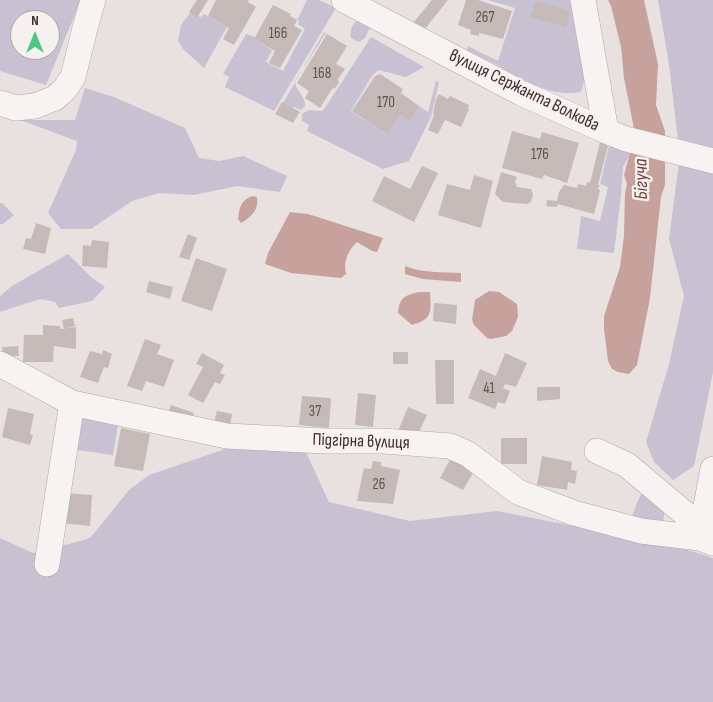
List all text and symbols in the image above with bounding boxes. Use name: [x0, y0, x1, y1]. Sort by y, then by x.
house number: 267: [476, 9, 494, 27]
north arrow: [10, 10, 60, 60]
text: N: [31, 12, 39, 29]
house number: 166: [269, 25, 287, 43]
street label: вулиця Сержанта Волкова: [445, 45, 603, 137]
house number: 168: [313, 65, 331, 83]
house number: 170: [377, 94, 395, 112]
house number: 176: [531, 146, 549, 164]
water label: Бігуча: [630, 158, 654, 200]
house number: 41: [483, 380, 495, 398]
house number: 37: [309, 403, 321, 421]
street label: Підгірна вулиця: [312, 430, 410, 454]
house number: 26: [373, 476, 385, 494]

